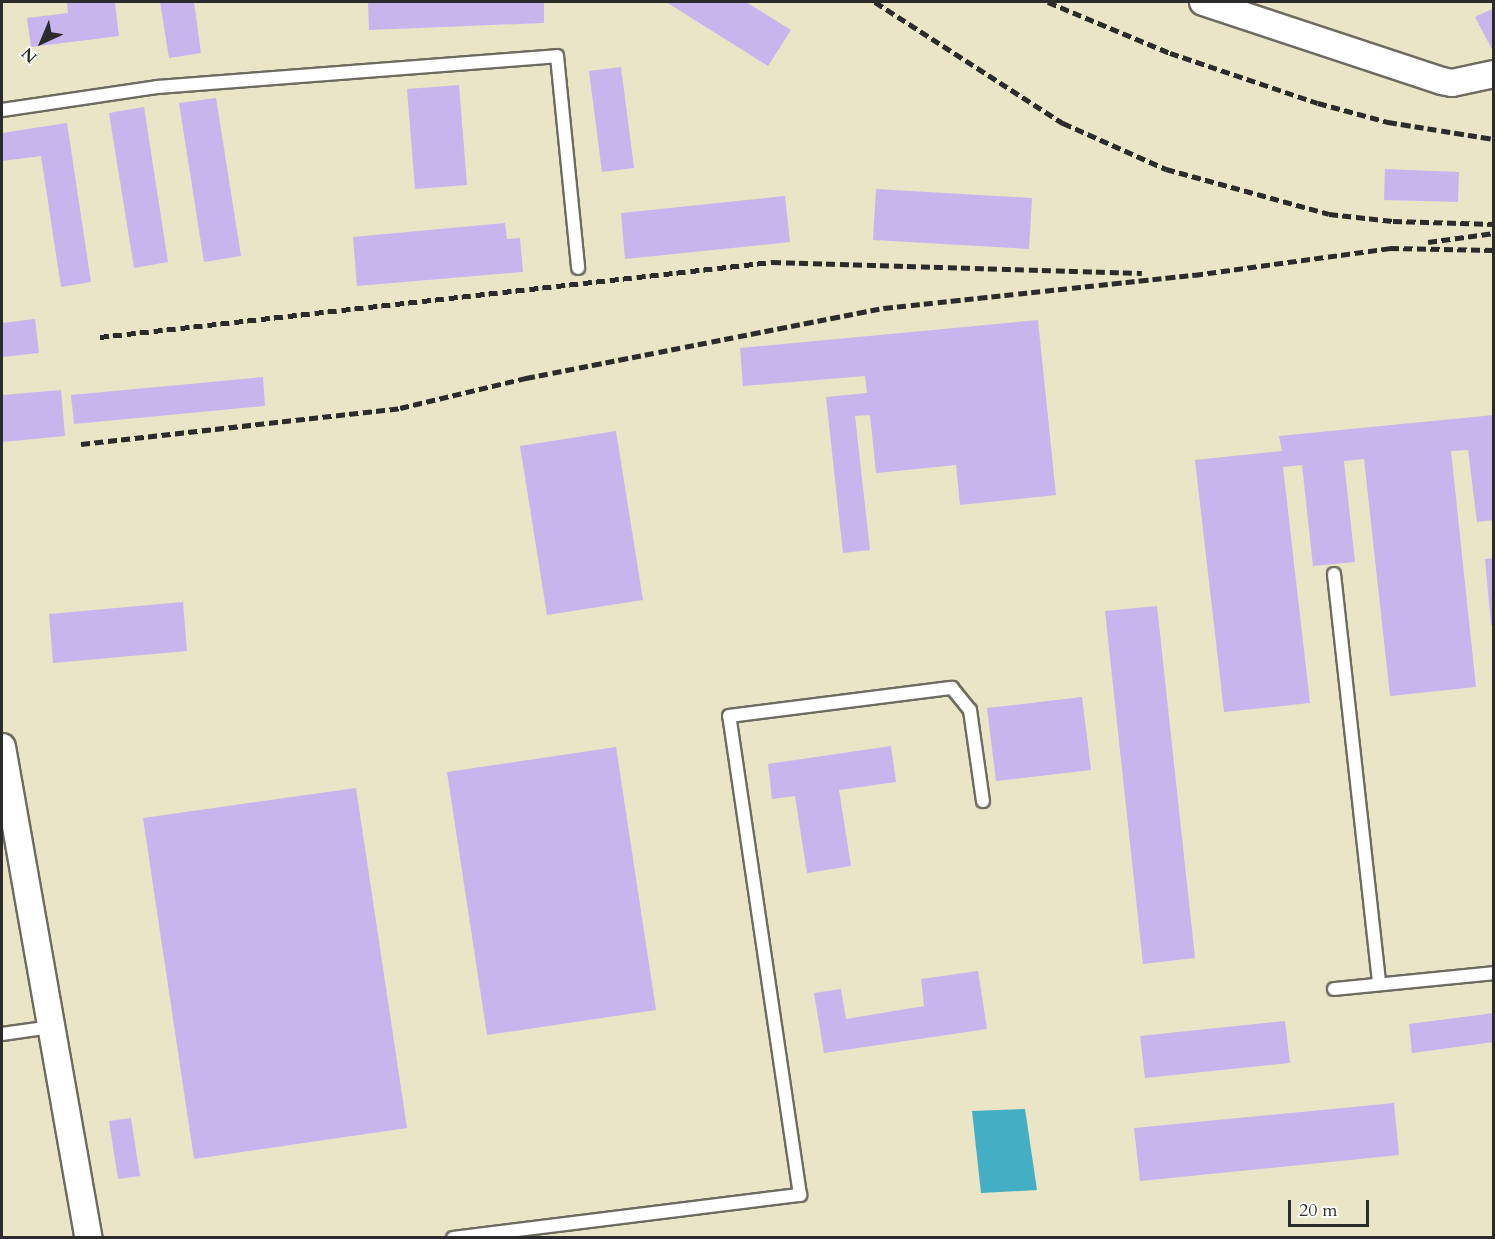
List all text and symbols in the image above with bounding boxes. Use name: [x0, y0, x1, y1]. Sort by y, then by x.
north arrow: [12, 12, 72, 72]
text: N: [17, 42, 42, 68]
scale bar: [1291, 1188, 1372, 1226]
text: 20 m: [1299, 1198, 1338, 1223]

